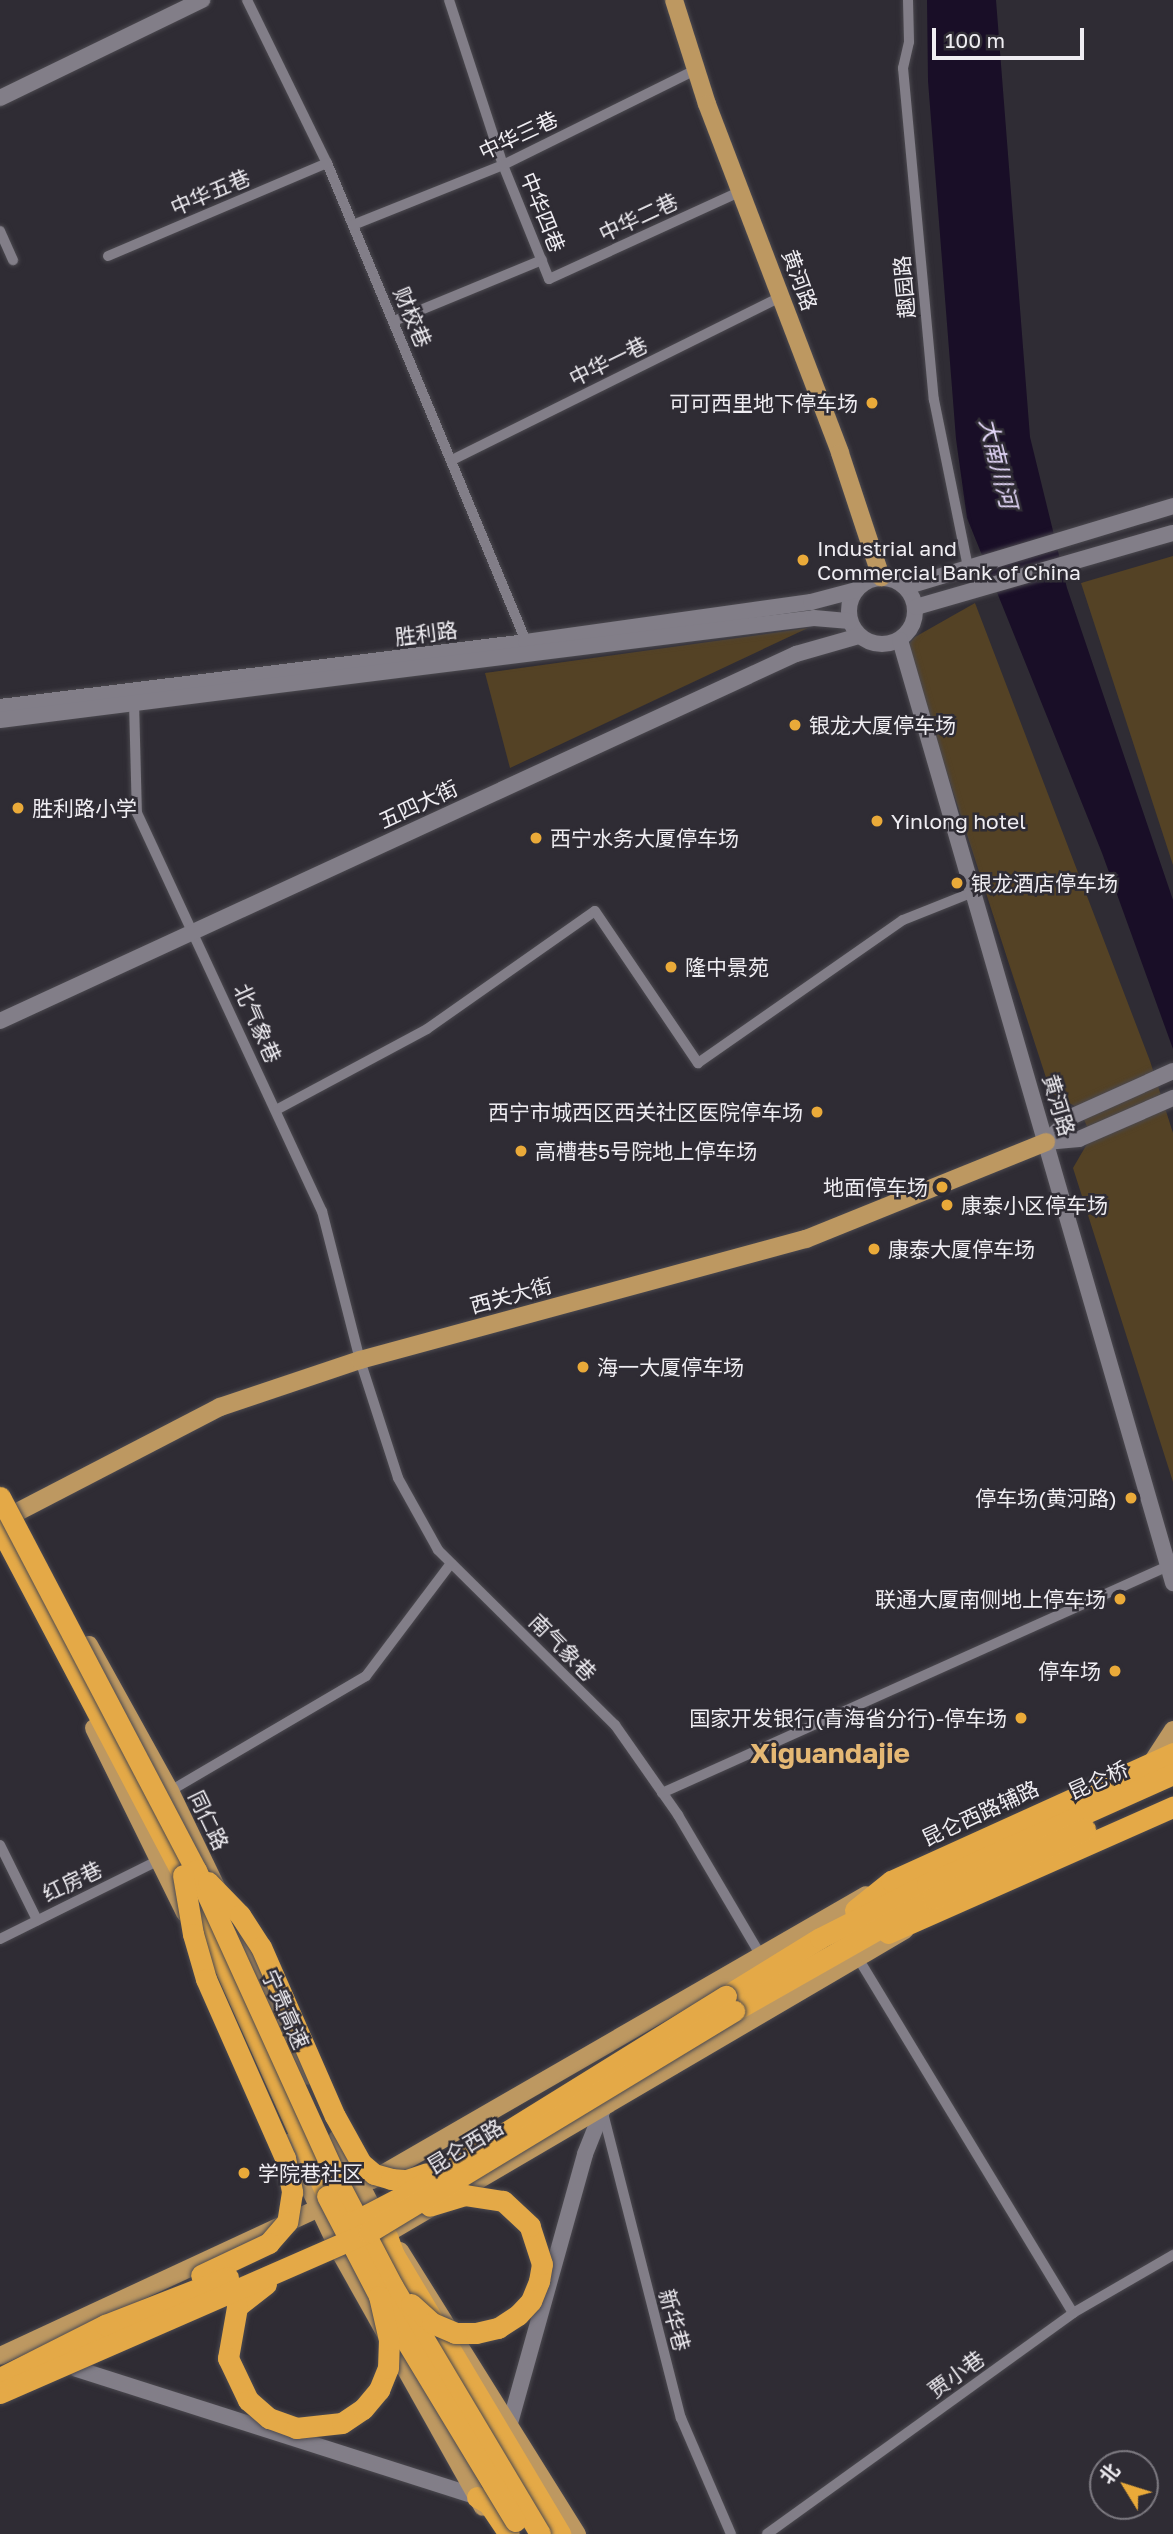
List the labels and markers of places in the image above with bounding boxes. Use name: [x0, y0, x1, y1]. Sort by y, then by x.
place label: 可可西里地下停车场: [669, 390, 858, 416]
marker: 可可西里地下停车场: [864, 395, 880, 411]
place label: Industrial and Commercial Bank of China: [817, 535, 1081, 585]
marker: Industrial and Commercial Bank of China: [795, 552, 811, 568]
place label: 银龙大厦停车场: [809, 712, 956, 738]
marker: 银龙大厦停车场: [787, 717, 803, 733]
place label: 胜利路小学: [32, 795, 137, 821]
marker: 胜利路小学: [10, 800, 26, 816]
place label: Yinlong hotel: [891, 808, 1026, 834]
marker: Yinlong hotel: [869, 813, 885, 829]
place label: 西宁水务大厦停车场: [550, 825, 739, 851]
marker: 西宁水务大厦停车场: [528, 830, 544, 846]
place label: 银龙酒店停车场: [971, 870, 1118, 896]
marker: 银龙酒店停车场: [949, 875, 965, 891]
place label: 隆中景苑: [685, 954, 769, 980]
marker: 隆中景苑: [663, 959, 679, 975]
place label: 西宁市城西区西关社区医院停车场: [488, 1099, 803, 1125]
marker: 西宁市城西区西关社区医院停车场: [809, 1104, 825, 1120]
place label: 高槽巷5号院地上停车场: [535, 1138, 757, 1164]
marker: 高槽巷5号院地上停车场: [513, 1143, 529, 1159]
place label: 地面停车场: [823, 1174, 928, 1200]
marker: 地面停车场: [934, 1179, 950, 1195]
place label: 康泰小区停车场: [961, 1192, 1108, 1218]
marker: 康泰小区停车场: [939, 1197, 955, 1213]
place label: 康泰大厦停车场: [888, 1236, 1035, 1262]
marker: 康泰大厦停车场: [866, 1241, 882, 1257]
place label: 海一大厦停车场: [597, 1354, 744, 1380]
marker: 海一大厦停车场: [575, 1359, 591, 1375]
place label: 停车场(黄河路): [975, 1485, 1117, 1511]
marker: 停车场(黄河路): [1123, 1490, 1139, 1506]
place label: 联通大厦南侧地上停车场: [875, 1586, 1106, 1612]
marker: 联通大厦南侧地上停车场: [1112, 1591, 1128, 1607]
place label: 停车场: [1038, 1658, 1101, 1684]
marker: 停车场: [1107, 1663, 1123, 1679]
place label: 国家开发银行(青海省分行)-停车场: [689, 1705, 1007, 1731]
marker: 国家开发银行(青海省分行)-停车场: [1013, 1710, 1029, 1726]
place label: 学院巷社区: [258, 2160, 363, 2186]
marker: 学院巷社区: [236, 2165, 252, 2181]

